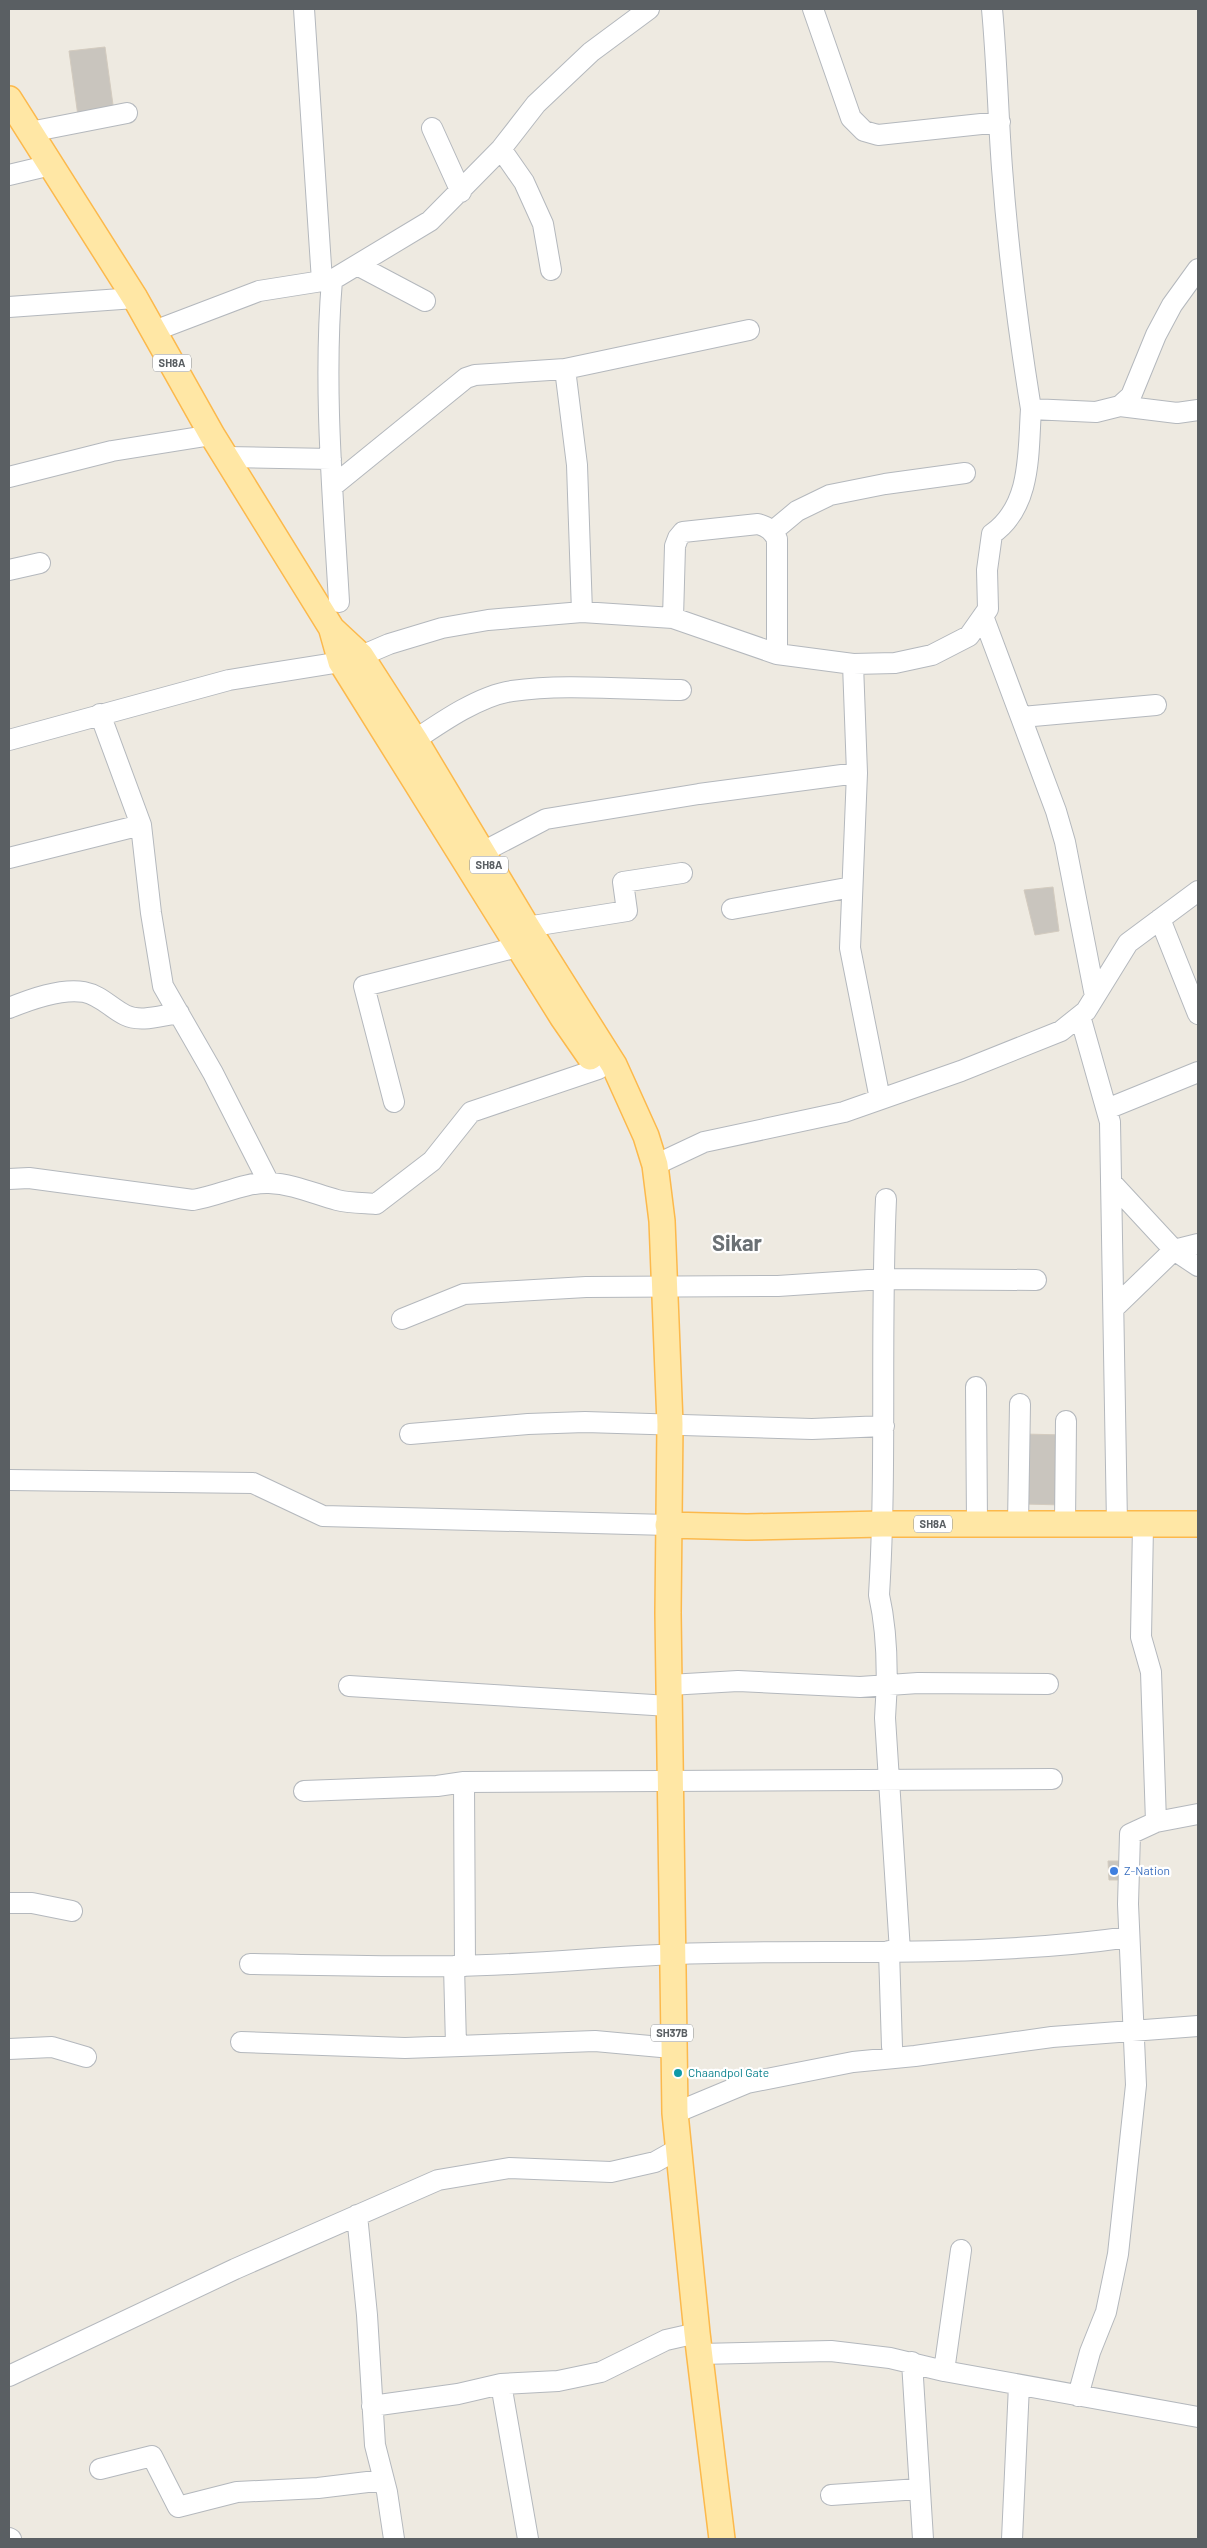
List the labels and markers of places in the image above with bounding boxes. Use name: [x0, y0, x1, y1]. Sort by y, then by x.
place label: Z-Nation: [1124, 1863, 1170, 1877]
marker: Z-Nation: [1108, 1865, 1120, 1877]
place label: Chaandpol Gate: [688, 2065, 769, 2079]
marker: Chaandpol Gate: [672, 2067, 684, 2079]

